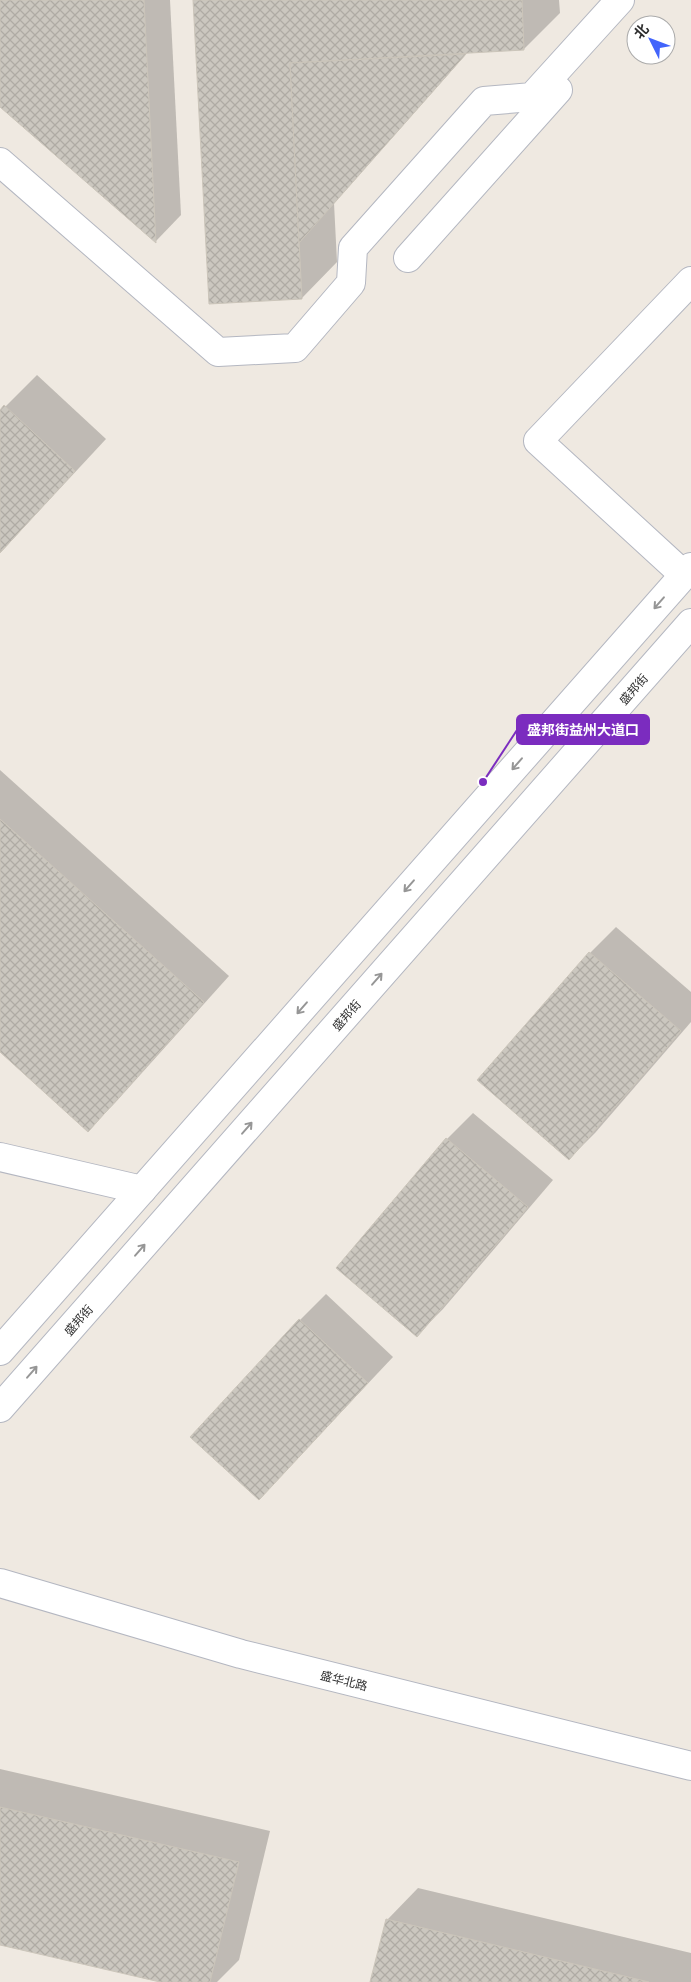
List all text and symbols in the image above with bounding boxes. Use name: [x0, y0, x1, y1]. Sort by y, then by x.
north arrow: [626, 15, 676, 65]
text: 北: [630, 20, 652, 42]
one-way arrow: [653, 597, 665, 610]
street label: 盛邦街: [616, 671, 650, 707]
callout: 盛邦街益州大道口: [517, 715, 649, 744]
text: 盛邦街益州大道口: [527, 721, 639, 738]
one-way arrow: [511, 758, 522, 771]
one-way arrow: [403, 880, 415, 893]
one-way arrow: [372, 973, 383, 986]
street label: 盛邦街: [329, 997, 363, 1033]
one-way arrow: [296, 1002, 308, 1015]
one-way arrow: [241, 1121, 253, 1134]
one-way arrow: [134, 1243, 145, 1256]
street label: 盛邦街: [61, 1302, 95, 1338]
one-way arrow: [26, 1365, 38, 1378]
street label: 盛华北路: [319, 1667, 369, 1693]

